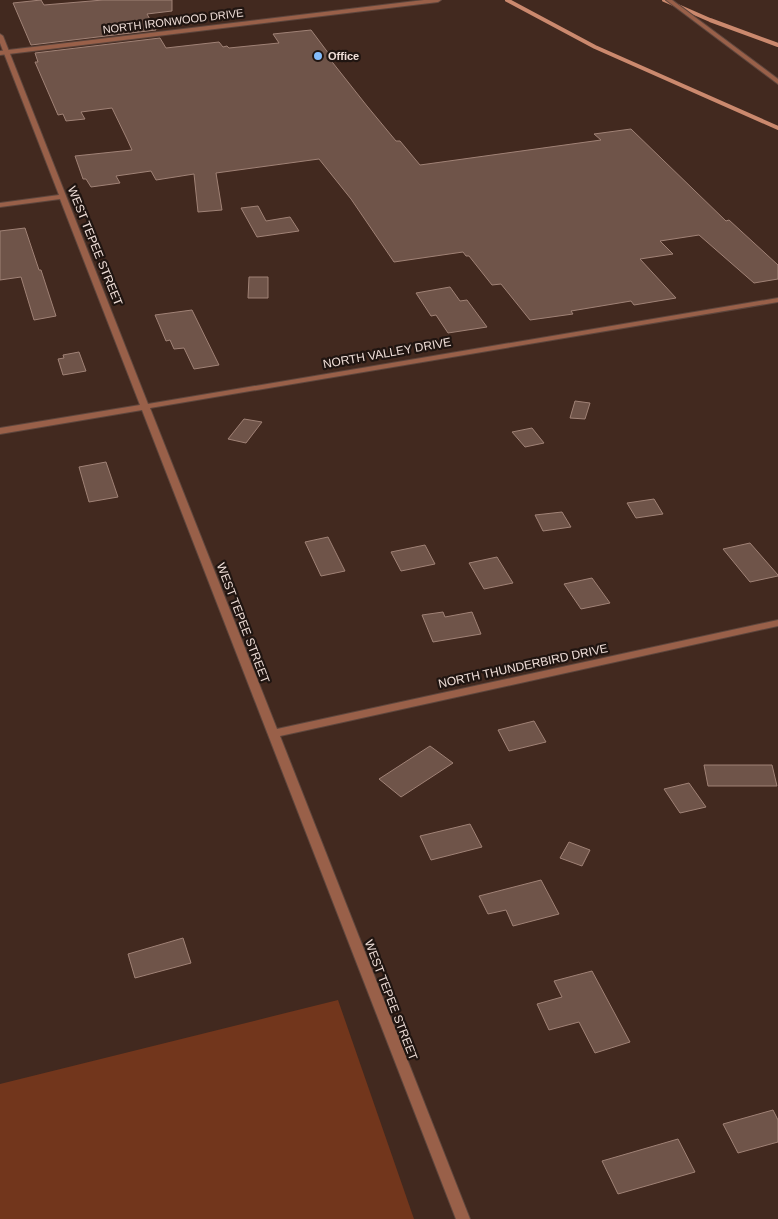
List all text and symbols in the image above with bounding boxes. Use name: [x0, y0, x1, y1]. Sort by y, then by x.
street label: NORTH IRONWOOD DRIVE: [102, 6, 244, 36]
marker: Office: [312, 50, 324, 62]
place label: Office: [328, 50, 359, 62]
street label: WEST TEPEE STREET: [65, 184, 126, 308]
street label: NORTH VALLEY DRIVE: [322, 335, 452, 371]
street label: WEST TEPEE STREET: [214, 561, 273, 686]
street label: NORTH THUNDERBIRD DRIVE: [437, 641, 609, 691]
street label: WEST TEPEE STREET: [362, 938, 421, 1063]

